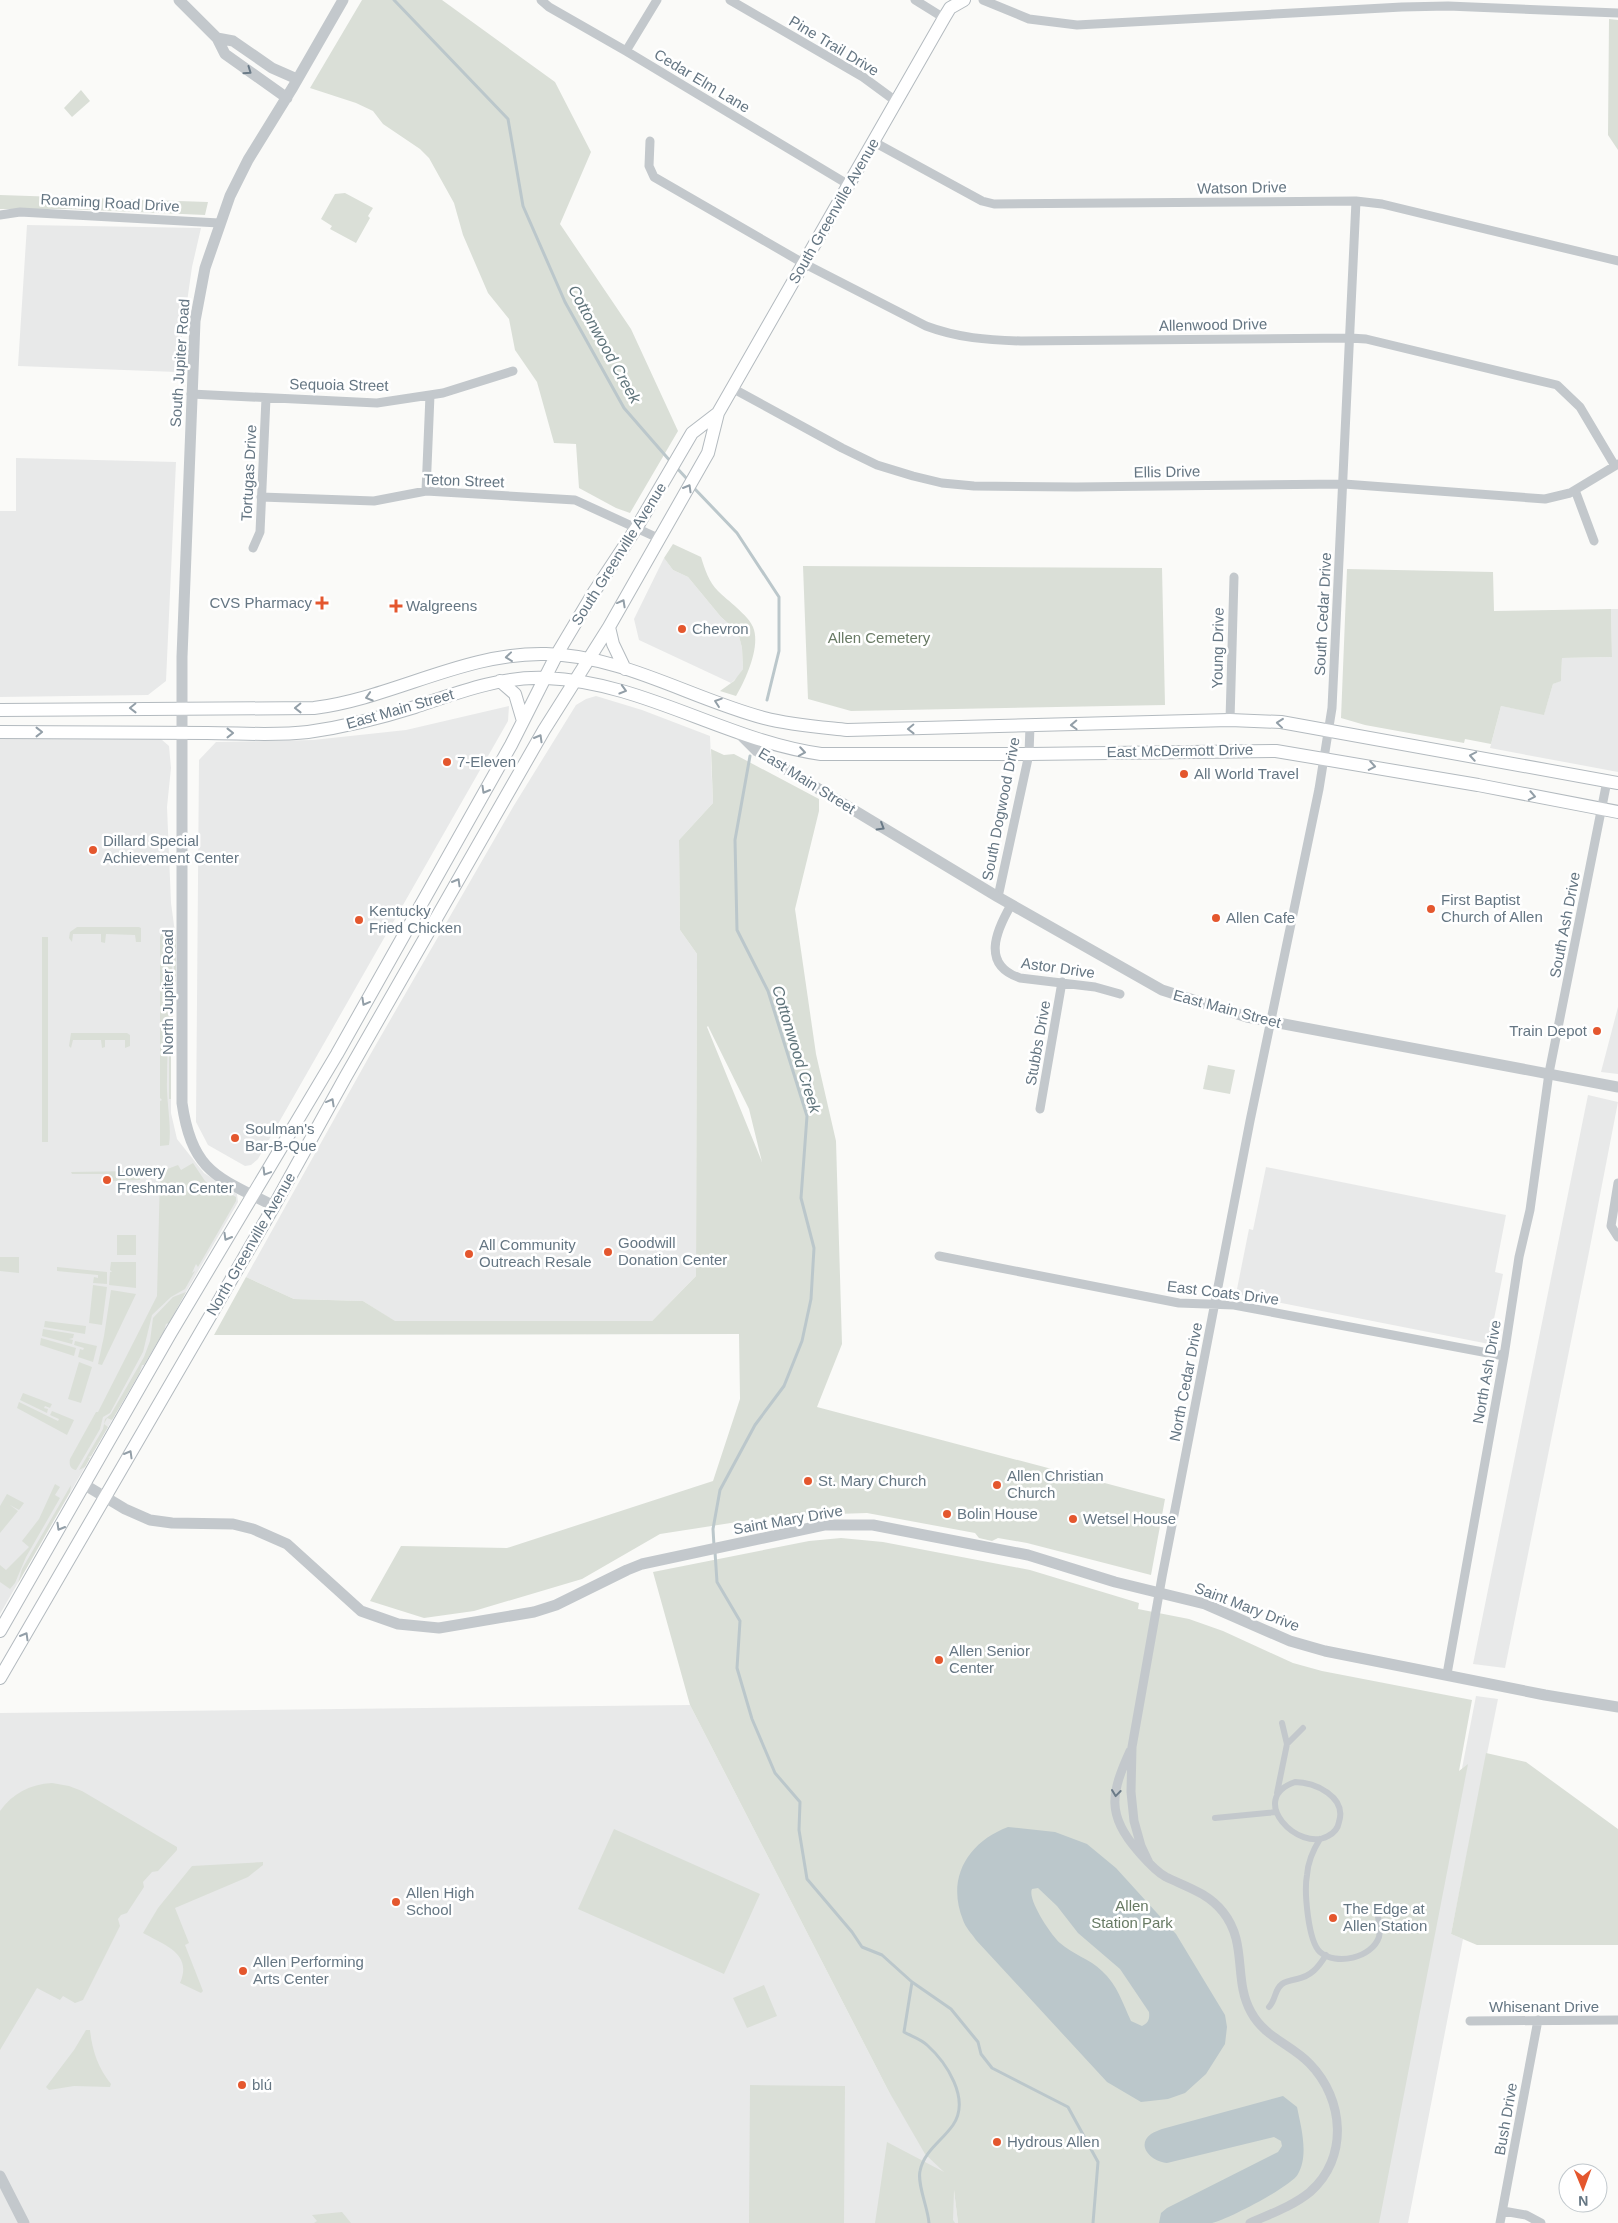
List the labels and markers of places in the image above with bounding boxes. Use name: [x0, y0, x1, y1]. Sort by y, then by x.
place label: CVS Pharmacy: [209, 594, 312, 611]
marker: CVS Pharmacy: [316, 597, 328, 609]
place label: Walgreens: [406, 597, 477, 614]
marker: Walgreens: [390, 600, 402, 612]
place label: Chevron: [692, 620, 749, 637]
marker: Chevron: [676, 623, 688, 635]
place label: 7-Eleven: [457, 753, 516, 770]
marker: 7-Eleven: [441, 756, 453, 768]
place label: All World Travel: [1194, 765, 1299, 782]
marker: All World Travel: [1178, 768, 1190, 780]
place label: Dillard Special Achievement Center: [103, 832, 239, 866]
marker: Dillard Special Achievement Center: [87, 844, 99, 856]
place label: First Baptist Church of Allen: [1441, 891, 1543, 925]
place label: Kentucky Fried Chicken: [369, 902, 462, 936]
marker: First Baptist Church of Allen: [1425, 903, 1437, 915]
place label: Allen Cafe: [1226, 909, 1295, 926]
marker: Allen Cafe: [1210, 912, 1222, 924]
marker: Kentucky Fried Chicken: [353, 914, 365, 926]
place label: Train Depot: [1509, 1022, 1588, 1039]
marker: Train Depot: [1591, 1025, 1603, 1037]
place label: Soulman's Bar-B-Que: [245, 1120, 317, 1154]
marker: Soulman's Bar-B-Que: [229, 1132, 241, 1144]
place label: Lowery Freshman Center: [117, 1162, 234, 1196]
marker: Lowery Freshman Center: [101, 1174, 113, 1186]
place label: Goodwill Donation Center: [618, 1234, 727, 1268]
place label: All Community Outreach Resale: [479, 1236, 592, 1270]
marker: Goodwill Donation Center: [602, 1246, 614, 1258]
marker: All Community Outreach Resale: [463, 1248, 475, 1260]
place label: Allen Christian Church: [1007, 1467, 1104, 1501]
place label: St. Mary Church: [818, 1472, 926, 1489]
marker: St. Mary Church: [802, 1475, 814, 1487]
marker: Allen Christian Church: [991, 1479, 1003, 1491]
place label: Bolin House: [957, 1505, 1038, 1522]
marker: Bolin House: [941, 1508, 953, 1520]
place label: Wetsel House: [1083, 1510, 1176, 1527]
marker: Wetsel House: [1067, 1513, 1079, 1525]
place label: Allen Senior Center: [949, 1642, 1030, 1676]
marker: Allen Senior Center: [933, 1654, 945, 1666]
place label: Allen High School: [406, 1884, 474, 1918]
marker: Allen High School: [390, 1896, 402, 1908]
place label: The Edge at Allen Station: [1343, 1900, 1427, 1934]
marker: The Edge at Allen Station: [1327, 1912, 1339, 1924]
place label: Allen Performing Arts Center: [253, 1953, 364, 1987]
marker: Allen Performing Arts Center: [237, 1965, 249, 1977]
place label: blú: [252, 2076, 272, 2093]
marker: blú: [236, 2079, 248, 2091]
place label: Hydrous Allen: [1007, 2133, 1100, 2150]
marker: Hydrous Allen: [991, 2136, 1003, 2148]

